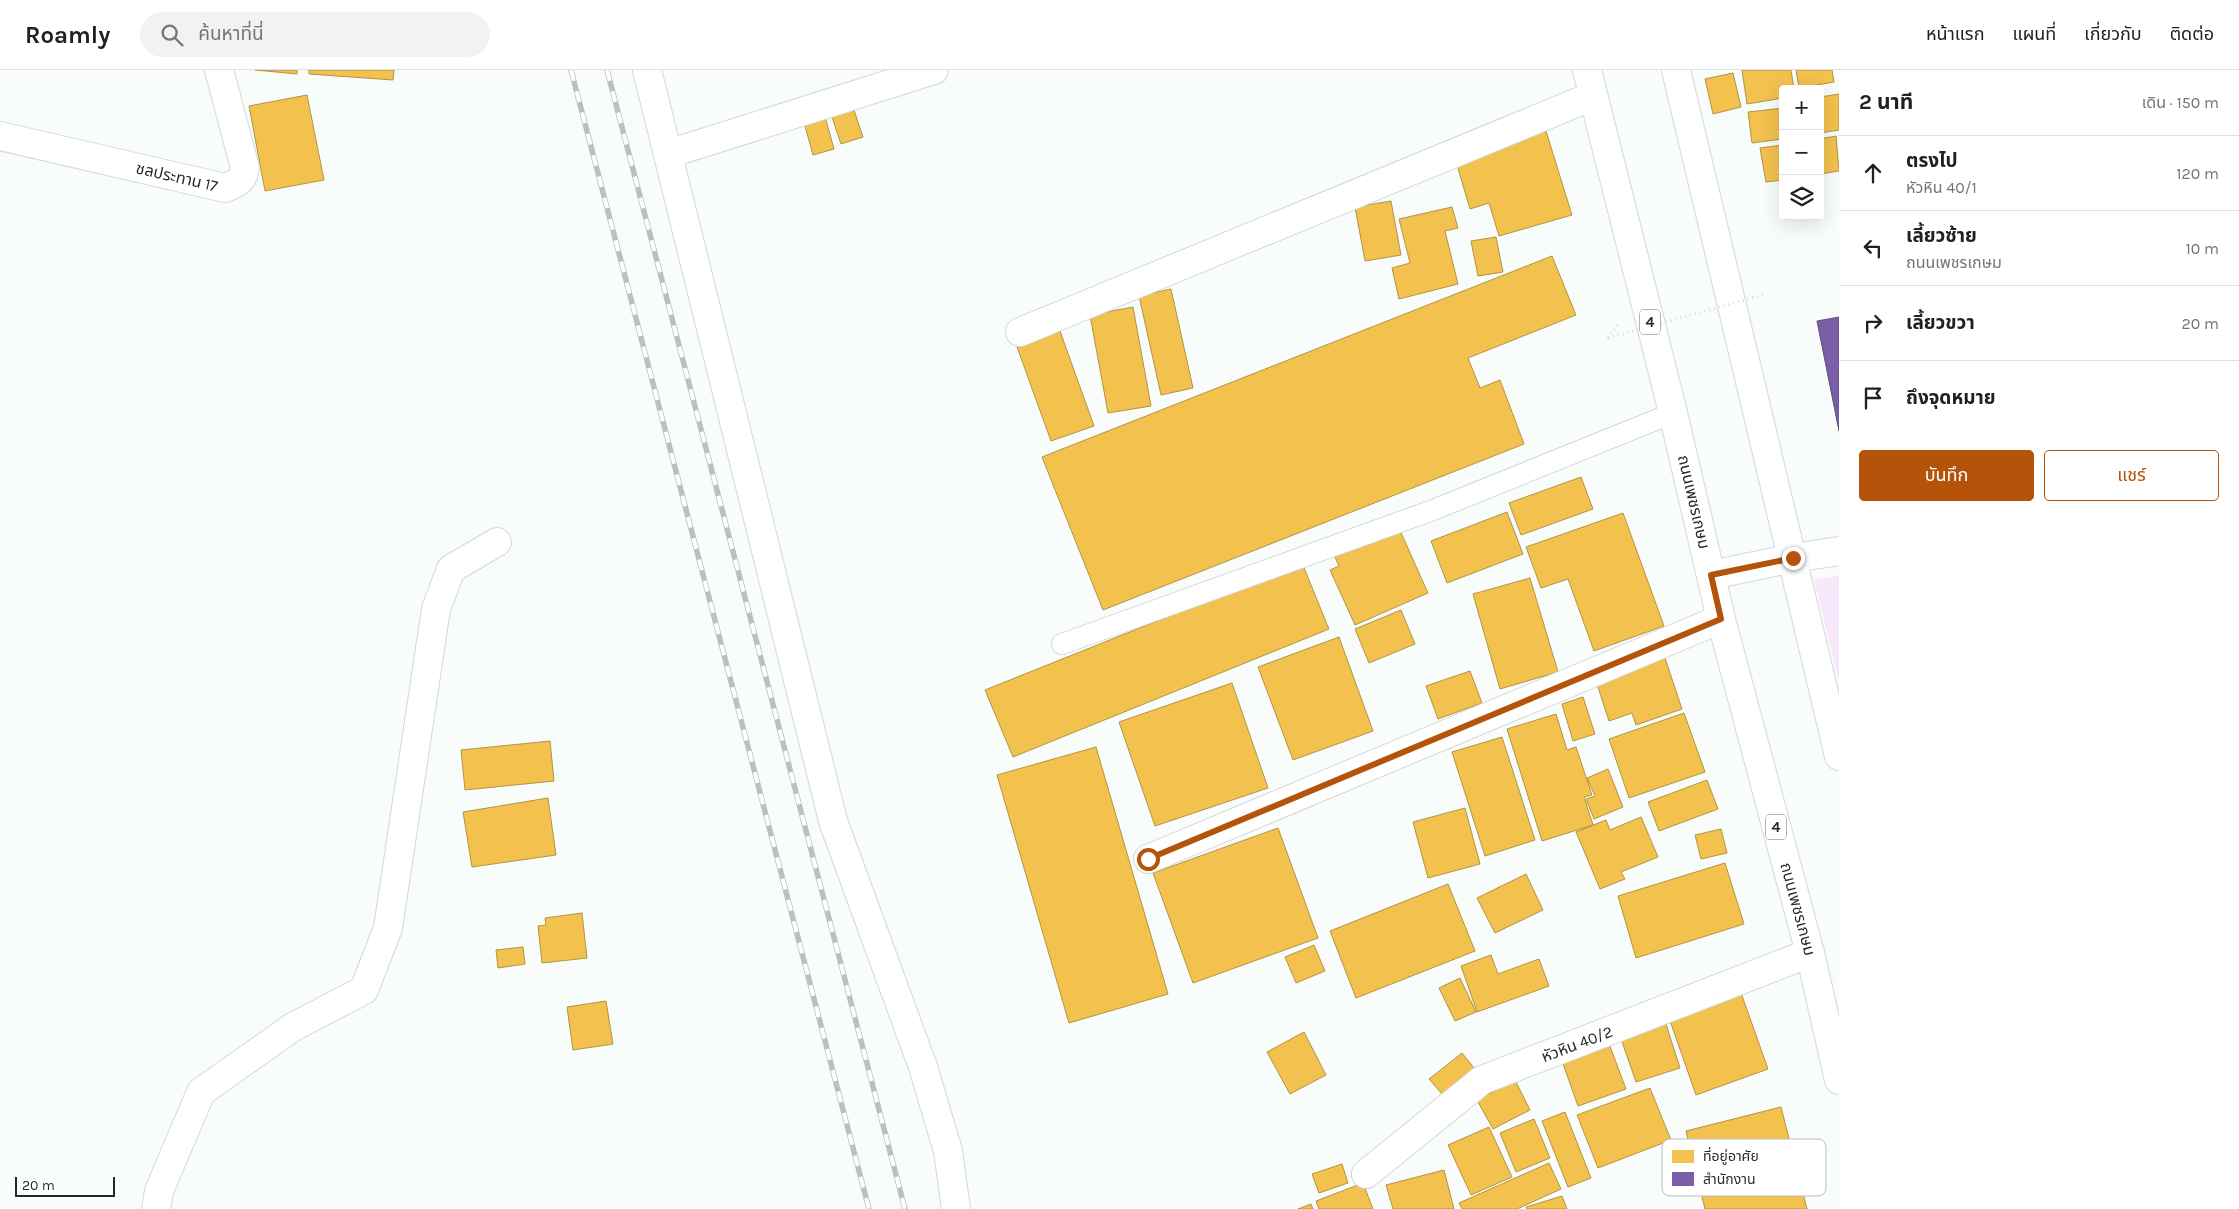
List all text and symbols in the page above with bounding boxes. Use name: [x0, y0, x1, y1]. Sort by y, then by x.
search box: [140, 12, 490, 57]
text: Roamly: [25, 21, 110, 49]
icon: search: [158, 21, 186, 49]
text: ค้นหาที่นี่: [198, 23, 264, 45]
text: หน้าแรก: [1926, 23, 1984, 45]
text: แผนที่: [2012, 23, 2056, 45]
text: เกี่ยวกับ: [2084, 23, 2142, 45]
text: ติดต่อ: [2170, 23, 2214, 45]
map controls: [1779, 85, 1824, 220]
button: +: [1779, 85, 1824, 130]
text: 2 นาที: [1859, 90, 1913, 114]
text: เดิน · 150 m: [2142, 93, 2219, 112]
button: −: [1779, 130, 1824, 175]
text: ตรงไป: [1906, 150, 1958, 172]
street label: ชลประทาน 17: [134, 158, 220, 196]
icon: ahead: [1859, 159, 1887, 187]
text: 120 m: [2176, 164, 2219, 183]
button: layers: [1779, 175, 1824, 220]
text: หัวหิน 40/1: [1906, 178, 1977, 197]
text: เลี้ยวซ้าย: [1906, 225, 1977, 247]
icon: left: [1859, 234, 1887, 262]
text: 10 m: [2185, 239, 2219, 258]
text: ถนนเพชรเกษม: [1906, 253, 2002, 272]
icon: right: [1859, 309, 1887, 337]
road number: 4: [1640, 310, 1660, 334]
text: เลี้ยวขวา: [1906, 312, 1975, 334]
text: 20 m: [2181, 314, 2219, 333]
icon: arrive: [1859, 384, 1887, 412]
text: ถึงจุดหมาย: [1906, 387, 1996, 409]
button: บันทึก: [1859, 450, 2034, 501]
button: แชร์: [2044, 450, 2219, 501]
street label: ถนนเพชรเกษม: [1674, 453, 1714, 551]
route end: [1782, 547, 1805, 570]
road number: 4: [1766, 814, 1786, 840]
route start: [1137, 848, 1160, 871]
street label: ถนนเพชรเกษม: [1776, 860, 1820, 958]
street label: หัวหิน 40/2: [1539, 1022, 1615, 1066]
legend: [1662, 1139, 1826, 1196]
text: ที่อยู่อาศัย: [1703, 1146, 1759, 1165]
text: สำนักงาน: [1703, 1171, 1755, 1188]
scale bar: [15, 1174, 115, 1197]
text: 20 m: [22, 1177, 55, 1194]

